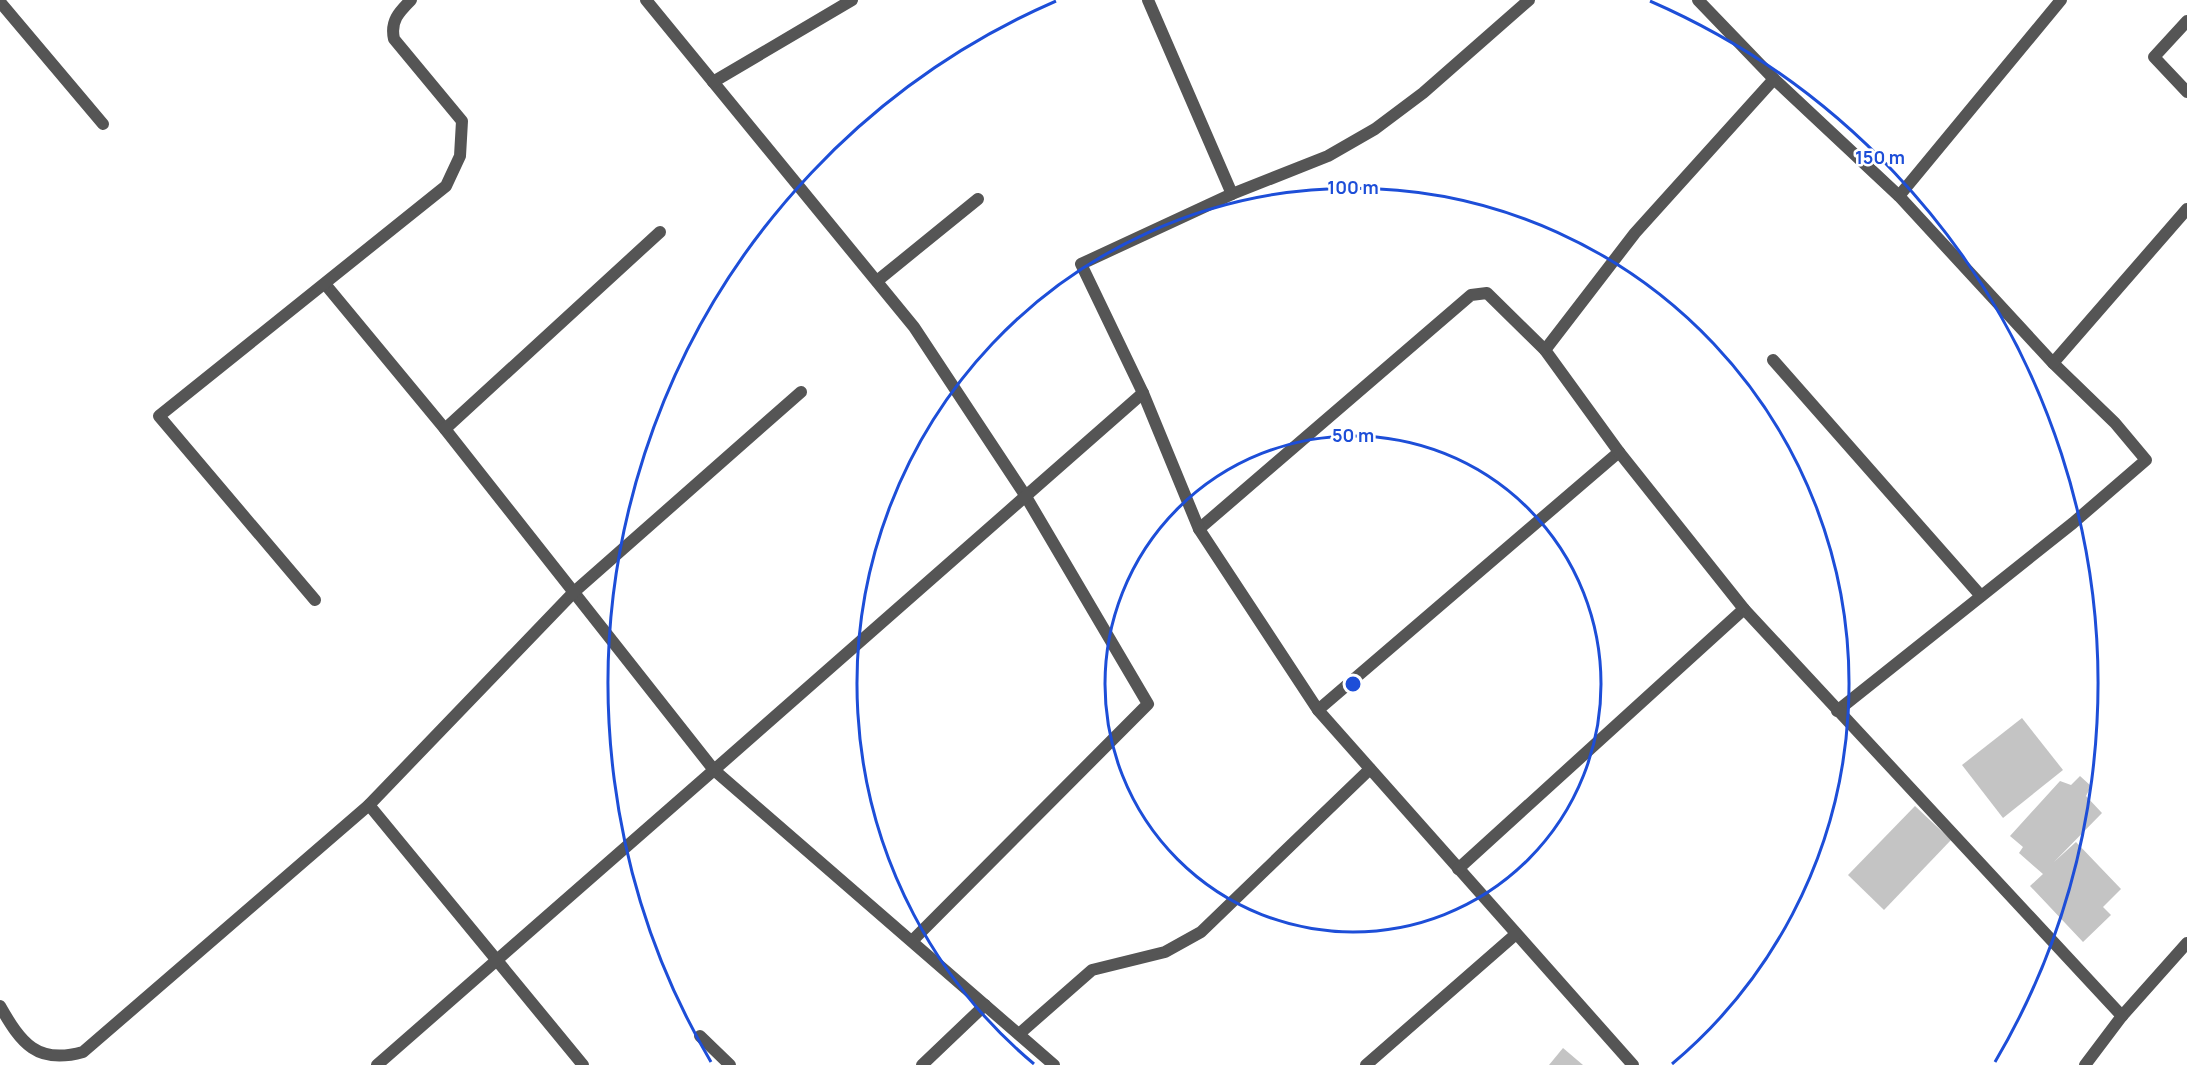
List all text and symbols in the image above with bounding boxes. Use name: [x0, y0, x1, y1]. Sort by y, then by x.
text: 150 m: [1855, 145, 1905, 169]
text: 100 m: [1327, 175, 1379, 199]
text: 50 m: [1332, 423, 1374, 447]
centre of rings: [1343, 674, 1363, 694]

